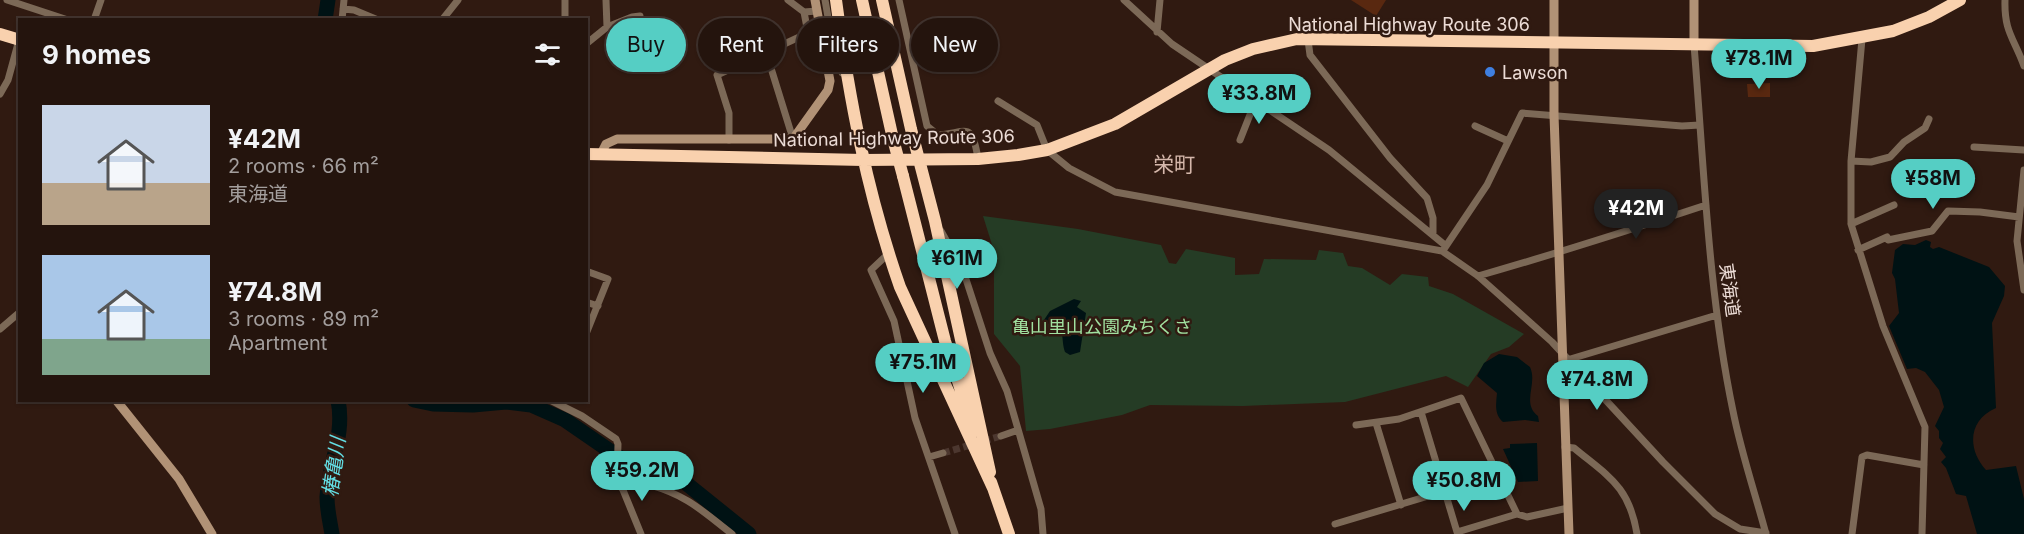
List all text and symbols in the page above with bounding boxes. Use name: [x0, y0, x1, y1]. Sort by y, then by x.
street label: National Highway Route 306: [1288, 14, 1530, 35]
chip: Buy: [606, 18, 686, 72]
chip: Rent: [698, 18, 785, 72]
chip: Filters: [797, 18, 899, 72]
chip: New: [911, 18, 998, 72]
icon: filters: [531, 38, 564, 71]
text: 9 homes: [42, 39, 151, 70]
pin: ¥78.1M: [1710, 39, 1808, 90]
text: ¥78.1M: [1725, 46, 1793, 70]
place label: Lawson: [1502, 62, 1568, 83]
marker: Lawson: [1483, 65, 1497, 79]
pin: ¥33.8M: [1210, 74, 1308, 125]
text: ¥33.8M: [1222, 81, 1296, 105]
text: ¥42M: [228, 123, 301, 154]
street label: National Highway Route 306: [773, 125, 1015, 151]
icon: home: [90, 129, 162, 201]
district label: 栄町: [1153, 152, 1195, 177]
text: 2 rooms · 66 m²: [228, 154, 379, 178]
pin: ¥58M: [1897, 159, 1969, 210]
text: ¥58M: [1905, 166, 1961, 190]
text: 東海道: [228, 182, 288, 206]
pin: ¥42M: [1600, 189, 1672, 240]
text: ¥42M: [1608, 196, 1664, 220]
pin: ¥61M: [921, 239, 993, 290]
text: ¥61M: [931, 246, 983, 270]
street label: 東海道: [1716, 262, 1744, 318]
text: ¥74.8M: [228, 276, 322, 307]
icon: home: [90, 279, 162, 351]
text: 3 rooms · 89 m²: [228, 307, 379, 331]
park label: 亀山里山公園みちくさ: [1012, 316, 1192, 337]
text: Apartment: [228, 331, 327, 355]
pin: ¥75.1M: [874, 343, 972, 394]
text: ¥75.1M: [889, 350, 957, 374]
pin: ¥74.8M: [1548, 360, 1646, 411]
text: ¥74.8M: [1561, 367, 1633, 391]
water label: 椿亀川: [318, 434, 350, 498]
pin: ¥59.2M: [593, 451, 691, 502]
text: ¥59.2M: [605, 458, 679, 482]
pin: ¥50.8M: [1415, 461, 1513, 512]
text: ¥50.8M: [1427, 468, 1501, 492]

